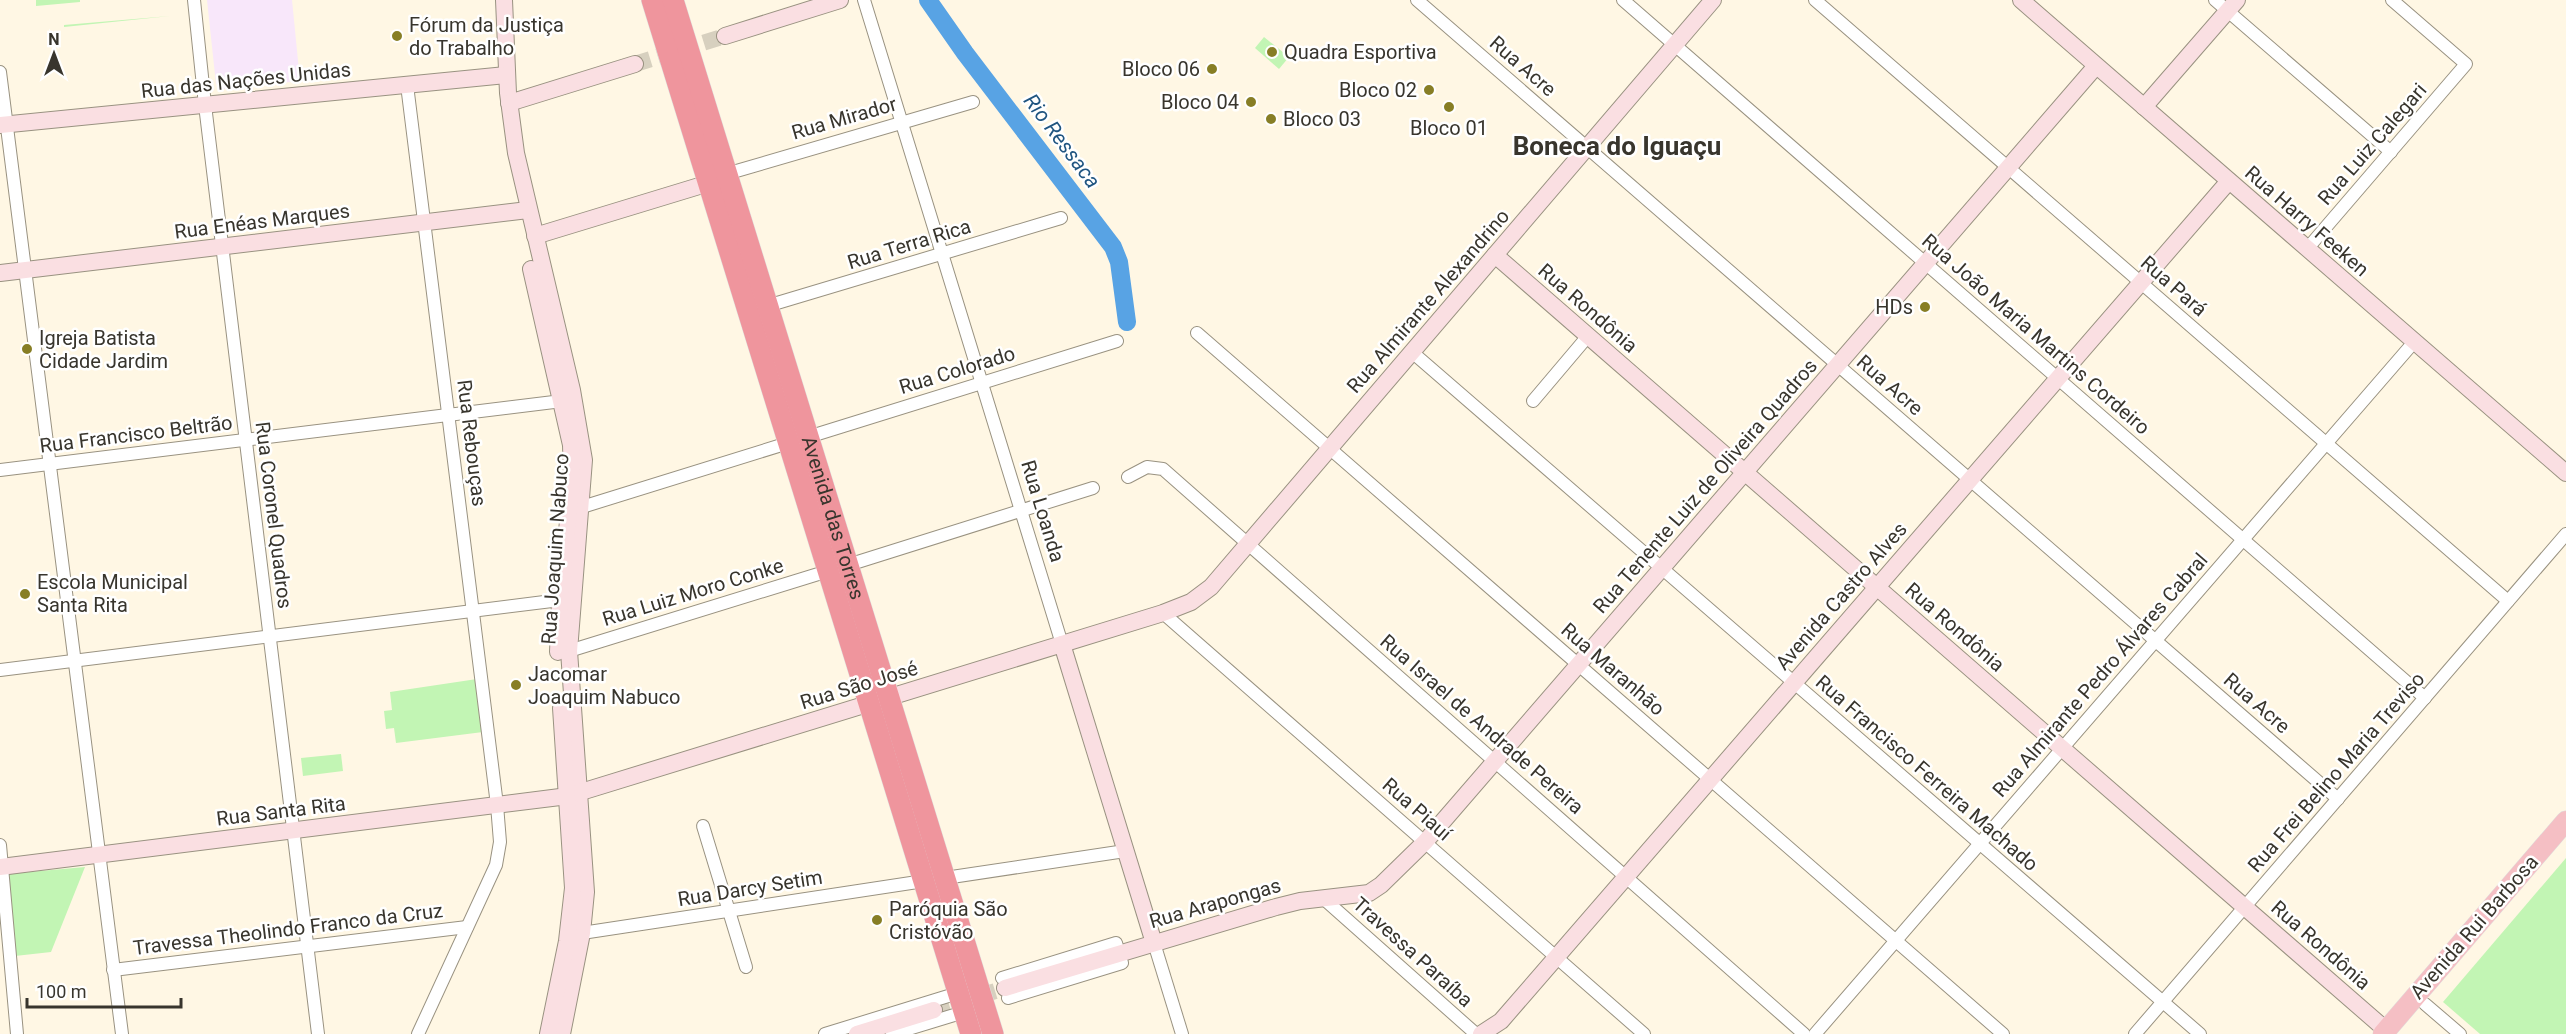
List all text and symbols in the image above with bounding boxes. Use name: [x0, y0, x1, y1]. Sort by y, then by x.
place label: Fórum da Justiça do Trabalho: [409, 13, 564, 60]
north arrow: [24, 24, 84, 84]
marker: Fórum da Justiça do Trabalho: [390, 29, 404, 43]
text: N: [48, 30, 60, 49]
street label: Rua Acre: [1485, 31, 1561, 101]
place label: Quadra Esportiva: [1284, 40, 1437, 64]
marker: Quadra Esportiva: [1265, 45, 1279, 59]
street label: Rua das Nações Unidas: [140, 57, 352, 103]
place label: Bloco 06: [1122, 57, 1200, 81]
marker: Bloco 06: [1205, 62, 1219, 76]
place label: Bloco 02: [1339, 78, 1417, 102]
street label: Rua Luiz Calegari: [2313, 78, 2431, 210]
marker: Bloco 02: [1422, 83, 1436, 97]
water label: Rio Ressaca: [1019, 89, 1105, 193]
place label: Bloco 04: [1161, 90, 1239, 114]
street label: Rua Mirador: [789, 91, 900, 144]
marker: Bloco 04: [1244, 95, 1258, 109]
marker: Bloco 01: [1442, 100, 1456, 114]
place label: Bloco 03: [1283, 107, 1361, 131]
marker: Bloco 03: [1264, 112, 1278, 126]
place label: Bloco 01: [1410, 116, 1488, 140]
district label: Boneca do Iguaçu: [1513, 131, 1721, 161]
street label: Rua Harry Feeken: [2240, 161, 2374, 281]
street label: Rua Enéas Marques: [173, 198, 351, 244]
street label: Rua Almirante Alexandrino: [1342, 204, 1514, 398]
street label: Rua Terra Rica: [844, 214, 974, 274]
street label: Rua João Maria Martins Cordeiro: [1917, 229, 2155, 439]
street label: Rua Pará: [2136, 251, 2212, 321]
street label: Rua Rondônia: [1534, 258, 1642, 358]
place label: HDs: [1875, 295, 1913, 319]
marker: HDs: [1918, 300, 1932, 314]
place label: Igreja Batista Cidade Jardim: [39, 326, 168, 373]
street label: Rua Colorado: [896, 341, 1018, 399]
marker: Igreja Batista Cidade Jardim: [20, 342, 34, 356]
street label: Rua Acre: [1852, 350, 1928, 420]
street label: Rua Tenente Luiz de Oliveira Quadros: [1588, 354, 1822, 618]
street label: Rua Rebouças: [452, 378, 492, 508]
street label: Rua Francisco Beltrão: [38, 410, 234, 458]
street label: Rua Coronel Quadros: [251, 420, 297, 610]
street label: Avenida das Torres: [797, 433, 870, 602]
street label: Rua Joaquim Nabuco: [536, 453, 574, 645]
street label: Rua Loanda: [1016, 457, 1070, 565]
street label: Avenida Castro Alves: [1770, 517, 1912, 675]
street label: Rua Almirante Pedro Álvares Cabral: [1988, 548, 2212, 802]
street label: Rua Luiz Moro Conke: [600, 553, 786, 631]
place label: Escola Municipal Santa Rita: [37, 570, 188, 617]
street label: Rua Rondônia: [1901, 577, 2009, 677]
marker: Escola Municipal Santa Rita: [18, 587, 32, 601]
street label: Rua Maranhão: [1556, 618, 1670, 720]
street label: Rua Israel de Andrade Pereira: [1375, 629, 1589, 819]
street label: Rua São José: [797, 656, 921, 714]
place label: Jacomar Joaquim Nabuco: [528, 662, 680, 709]
street label: Rua Frei Belino Maria Treviso: [2243, 667, 2429, 877]
street label: Rua Acre: [2219, 668, 2295, 738]
street label: Rua Francisco Ferreira Machado: [1811, 670, 2043, 876]
marker: Jacomar Joaquim Nabuco: [509, 678, 523, 692]
street label: Rua Piauí: [1378, 773, 1457, 846]
street label: Rua Santa Rita: [215, 791, 347, 831]
street label: Avenida Rui Barbosa: [2405, 850, 2543, 1004]
street label: Rua Darcy Setim: [676, 865, 824, 911]
street label: Rua Arapongas: [1147, 873, 1283, 933]
street label: Travessa Paraíba: [1348, 892, 1478, 1012]
street label: Rua Rondônia: [2267, 895, 2375, 995]
place label: Paróquia São Cristóvão: [889, 897, 1008, 944]
street label: Travessa Theolindo Franco da Cruz: [132, 898, 444, 960]
marker: Paróquia São Cristóvão: [870, 913, 884, 927]
scale bar: [27, 971, 182, 1009]
text: 100 m: [36, 981, 87, 1002]

